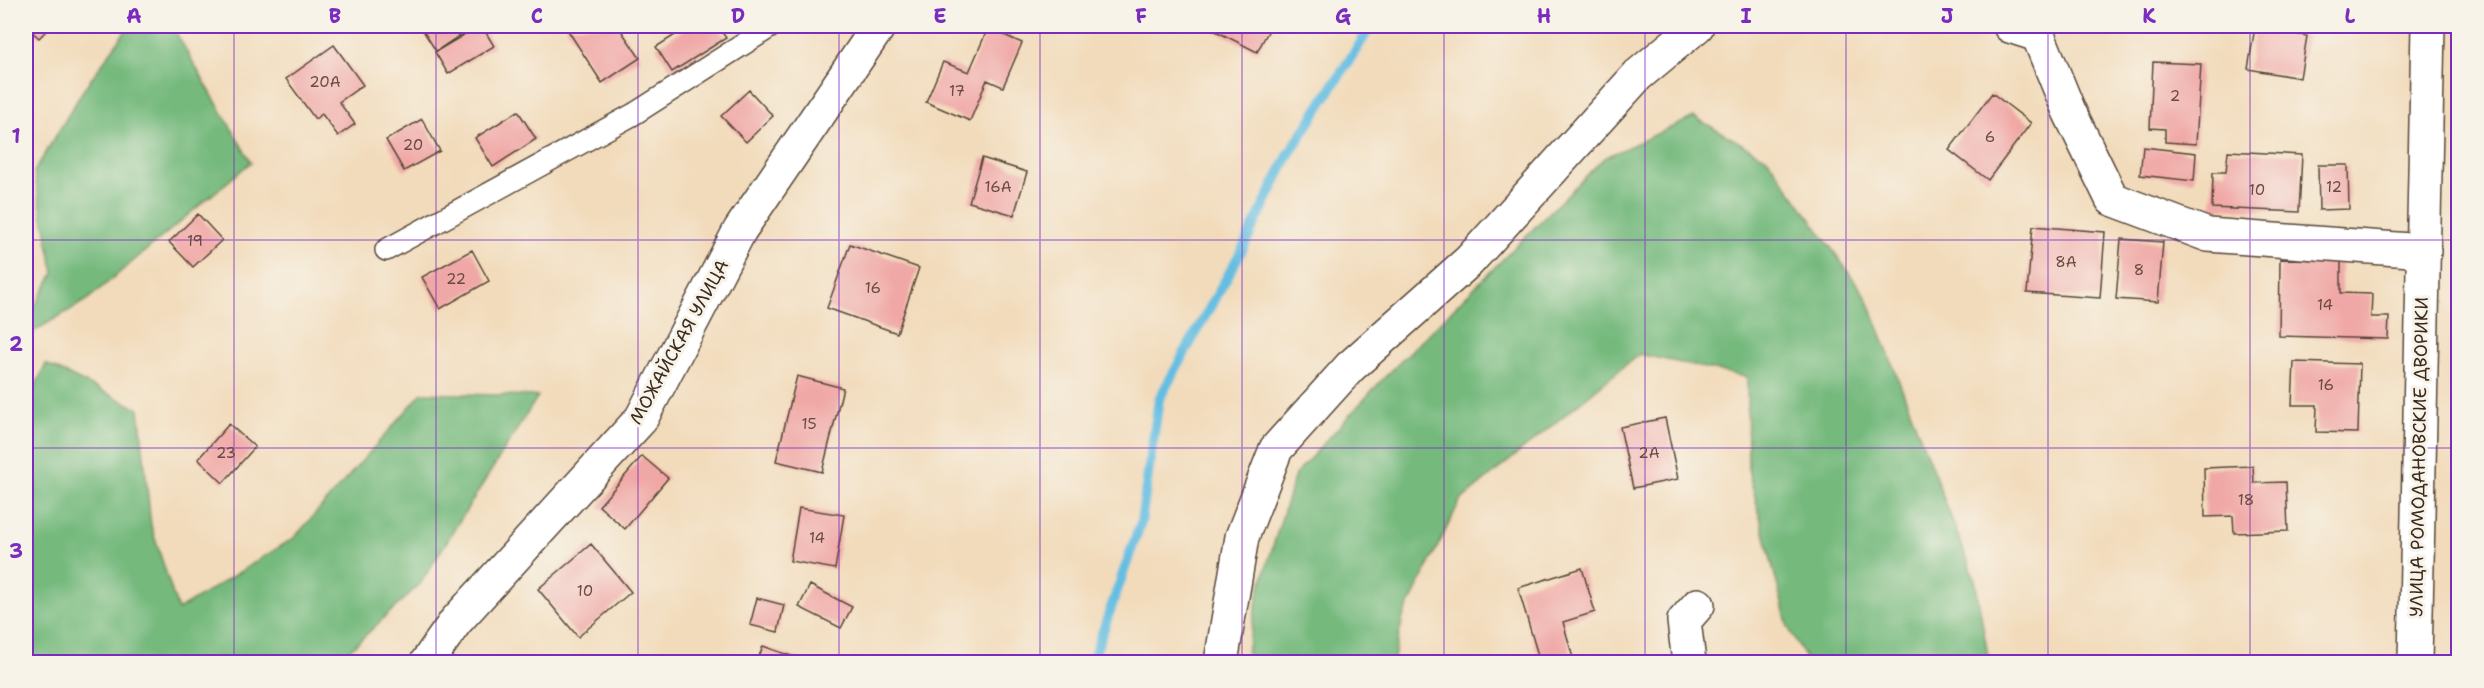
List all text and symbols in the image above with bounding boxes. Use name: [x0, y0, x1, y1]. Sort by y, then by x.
text: A: [126, 3, 142, 29]
text: B: [329, 3, 341, 29]
text: C: [531, 3, 543, 29]
text: D: [731, 3, 745, 29]
text: E: [933, 3, 947, 29]
text: F: [1135, 3, 1147, 29]
text: G: [1335, 3, 1351, 29]
text: H: [1537, 3, 1551, 29]
text: I: [1740, 3, 1752, 29]
text: J: [1941, 3, 1954, 29]
text: K: [2142, 3, 2156, 29]
text: L: [2345, 3, 2356, 29]
house number: 20А: [309, 72, 341, 92]
house number: 17: [949, 81, 965, 101]
house number: 2: [2170, 86, 2180, 106]
text: 1: [11, 123, 21, 149]
house number: 6: [1985, 127, 1995, 147]
house number: 20: [403, 135, 423, 155]
house number: 16А: [984, 177, 1012, 197]
house number: 12: [2326, 177, 2342, 197]
house number: 10: [2249, 180, 2265, 200]
house number: 19: [187, 231, 203, 251]
house number: 8А: [2055, 252, 2077, 272]
street label: МОЖАЙСКАЯ УЛИЦА: [624, 255, 734, 429]
house number: 8: [2134, 260, 2144, 280]
house number: 22: [446, 269, 466, 289]
house number: 16: [865, 278, 881, 298]
house number: 14: [2317, 295, 2333, 315]
street label: УЛИЦА РОМОДАНОВСКИЕ ДВОРИКИ: [2404, 297, 2434, 617]
text: 2: [9, 331, 23, 357]
house number: 16: [2318, 375, 2334, 395]
house number: 15: [801, 414, 817, 434]
house number: 23: [216, 443, 236, 463]
house number: 2А: [1638, 443, 1660, 463]
house number: 18: [2238, 490, 2254, 510]
house number: 14: [809, 528, 825, 548]
text: 3: [9, 538, 23, 564]
house number: 10: [577, 581, 593, 601]

